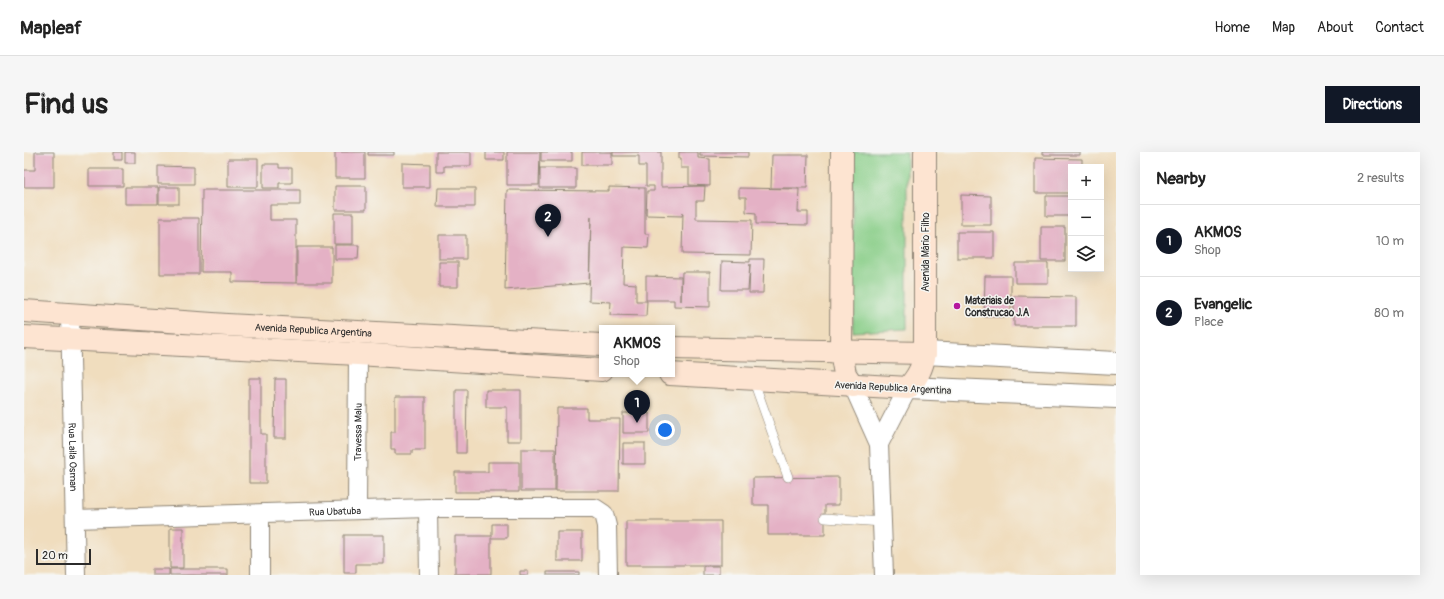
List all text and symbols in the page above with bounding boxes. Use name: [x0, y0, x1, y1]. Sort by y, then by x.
text: Mapleaf: [20, 16, 82, 40]
text: Home: [1215, 19, 1250, 36]
text: Map: [1272, 19, 1295, 36]
text: About: [1317, 19, 1353, 36]
text: Contact: [1375, 19, 1424, 36]
button: Directions: [1325, 86, 1420, 123]
text: Find us: [24, 87, 108, 122]
map controls: [1068, 164, 1104, 272]
button: +: [1068, 164, 1104, 200]
text: Nearby: [1156, 168, 1205, 189]
text: 2 results: [1357, 170, 1404, 186]
button: −: [1068, 200, 1104, 236]
pin: 2: [535, 204, 561, 237]
street label: Avenida Mário Filho: [920, 212, 932, 292]
text: AKMOS: [1194, 223, 1242, 242]
text: 1: [1166, 233, 1172, 249]
text: 10 m: [1376, 233, 1404, 249]
button: layers: [1068, 236, 1104, 272]
text: Shop: [1194, 242, 1221, 258]
place label: Materiais de Construcao J.A: [965, 295, 1030, 319]
text: Evangelic: [1194, 295, 1252, 314]
marker: Materiais de Construcao J.A: [952, 301, 962, 311]
text: 2: [1165, 305, 1173, 321]
text: 80 m: [1374, 305, 1404, 321]
text: Place: [1194, 314, 1223, 330]
street label: Avenida Republica Argentina: [254, 321, 373, 340]
popup: [599, 325, 675, 377]
text: AKMOS: [613, 334, 661, 353]
text: Shop: [613, 353, 640, 369]
street label: Avenida Republica Argentina: [834, 379, 952, 397]
pin: 1: [624, 390, 650, 423]
street label: Travessa Malu: [352, 403, 365, 461]
your location: [655, 420, 675, 440]
street label: Rua Laila Osman: [65, 422, 79, 492]
street label: Rua Ubatuba: [309, 505, 362, 519]
scale bar: [36, 547, 91, 566]
text: 20 m: [42, 549, 68, 562]

